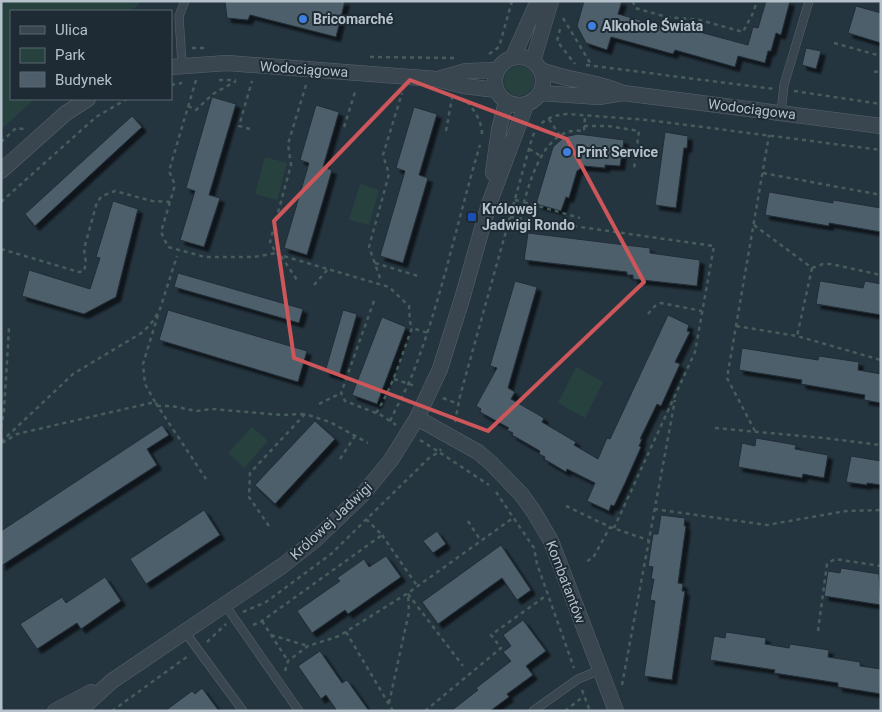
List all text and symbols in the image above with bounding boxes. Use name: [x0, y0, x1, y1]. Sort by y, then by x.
legend: [10, 10, 172, 100]
place label: Bricomarché: [313, 11, 394, 27]
marker: Bricomarché: [297, 13, 309, 25]
place label: Alkohole Świata: [602, 17, 704, 34]
marker: Alkohole Świata: [586, 20, 598, 32]
text: Ulica: [55, 21, 88, 39]
text: Park: [55, 46, 86, 64]
street label: Wodociągowa: [259, 58, 349, 80]
text: Budynek: [55, 71, 112, 89]
street label: Wodociągowa: [707, 96, 797, 122]
place label: Print Service: [577, 144, 658, 160]
marker: Print Service: [561, 146, 573, 158]
place label: Królowej Jadwigi Rondo: [482, 201, 575, 233]
marker: Królowej Jadwigi Rondo: [466, 211, 478, 223]
street label: Królowej Jadwigi: [287, 479, 375, 563]
street label: Kombatantów: [543, 538, 589, 626]

